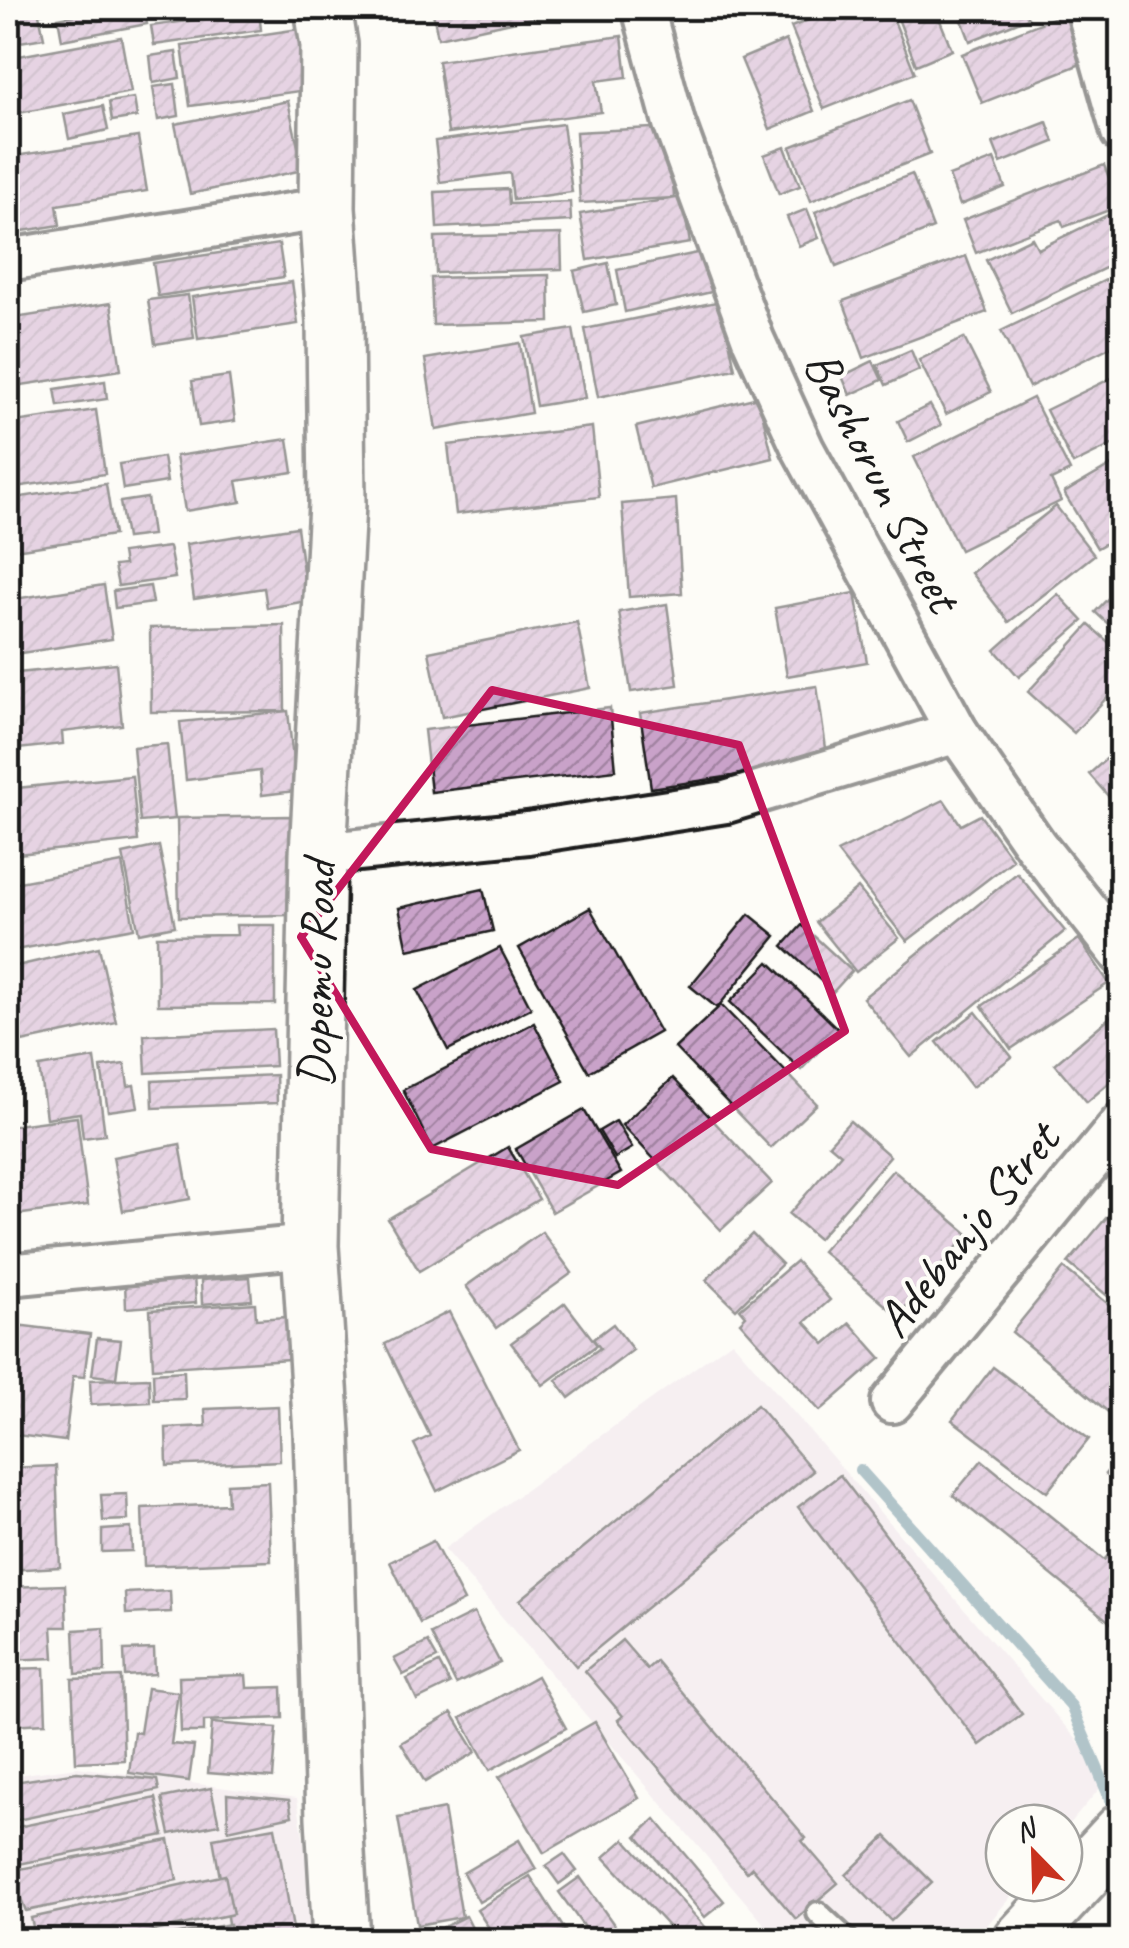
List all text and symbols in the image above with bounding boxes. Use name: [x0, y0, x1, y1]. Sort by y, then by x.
street label: Bashorun Street: [790, 340, 977, 626]
street label: Dopemu Road: [283, 854, 350, 1088]
street label: Adebanjo Stret: [862, 1107, 1075, 1350]
north arrow: [984, 1803, 1084, 1903]
text: N: [1010, 1809, 1044, 1850]

